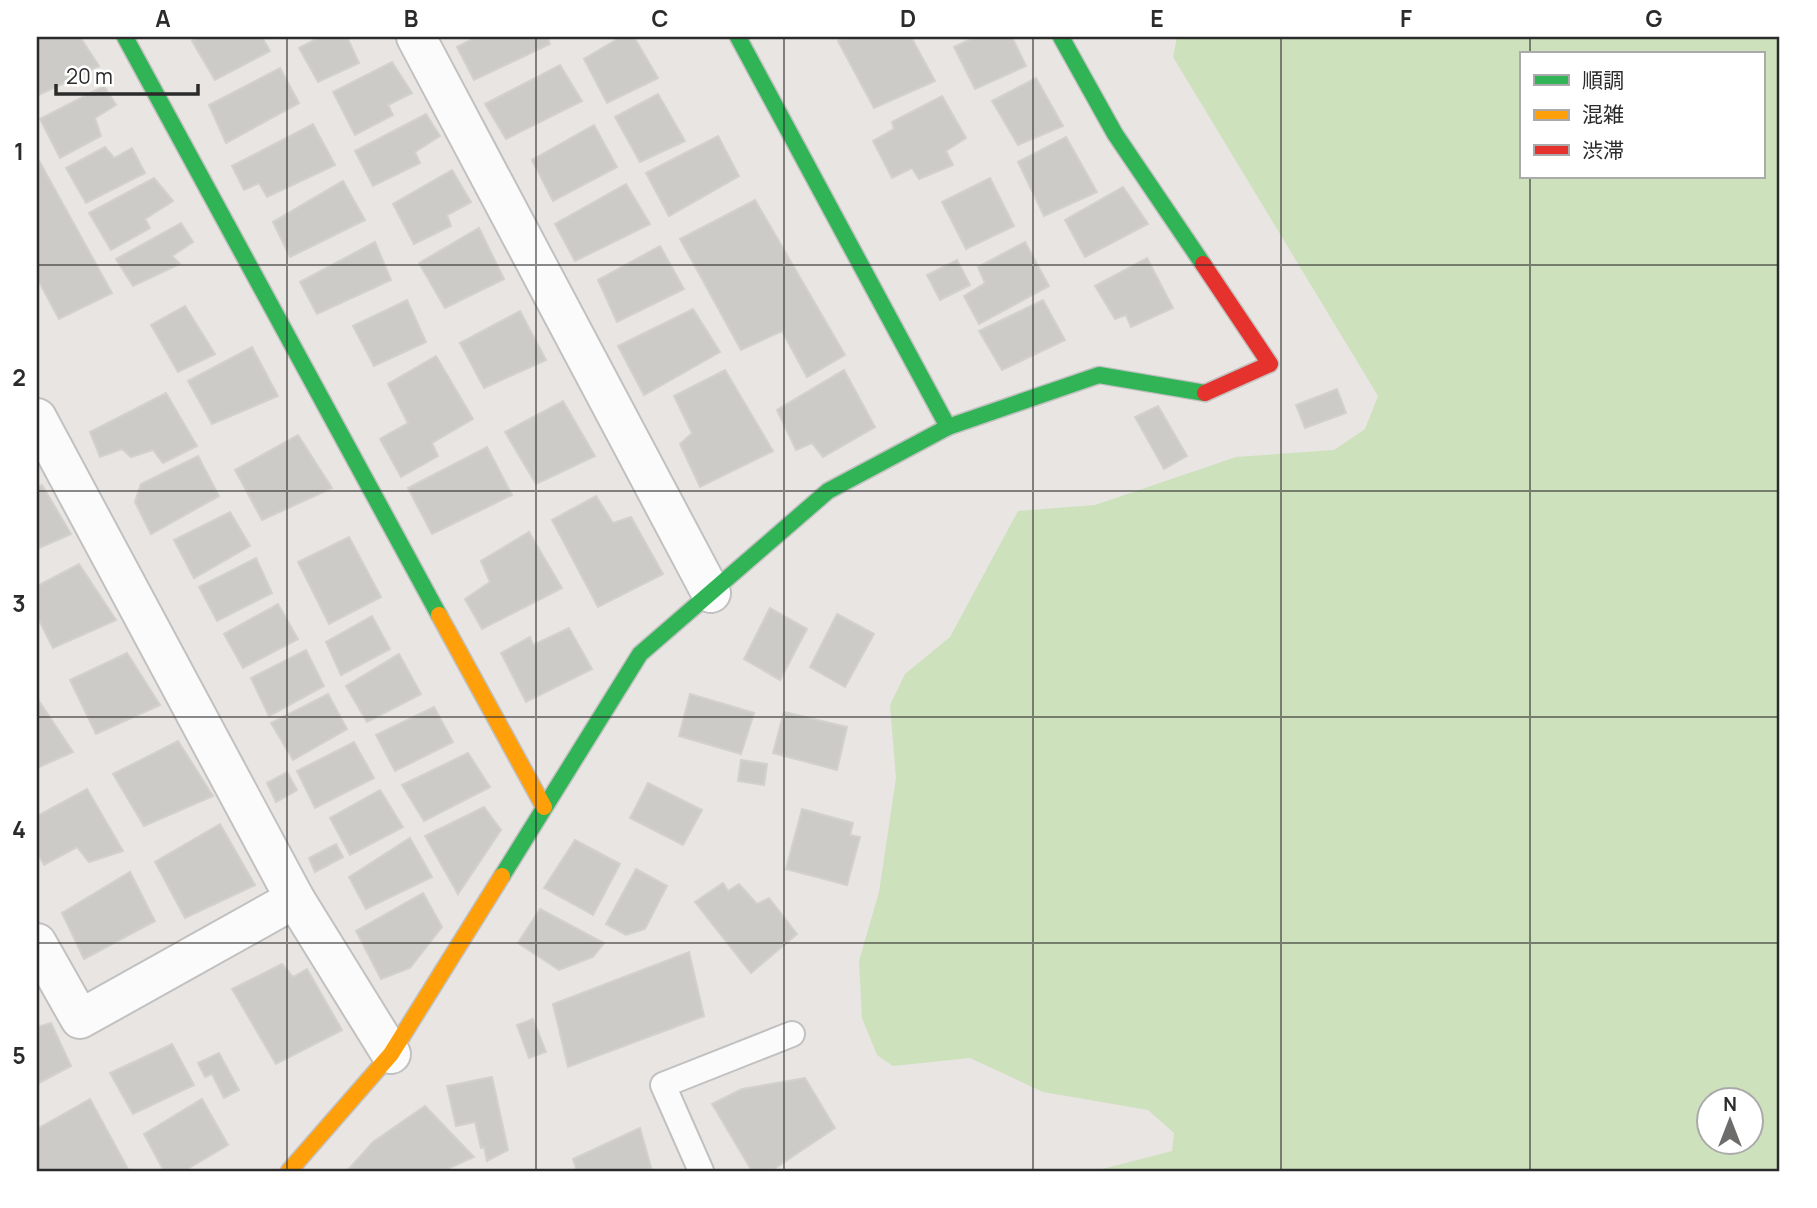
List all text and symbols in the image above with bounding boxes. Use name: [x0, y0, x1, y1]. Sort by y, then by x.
text: A: [155, 2, 171, 34]
text: B: [404, 2, 418, 34]
text: C: [652, 2, 669, 34]
text: D: [900, 2, 916, 34]
text: E: [1150, 2, 1164, 34]
text: F: [1400, 2, 1412, 34]
text: G: [1646, 2, 1663, 34]
scale bar: [56, 52, 198, 96]
legend: [1520, 52, 1764, 178]
text: 20 m: [66, 62, 113, 90]
text: 順調: [1582, 66, 1624, 94]
text: 混雑: [1582, 100, 1624, 128]
text: 1: [14, 135, 24, 167]
text: 渋滞: [1582, 136, 1624, 164]
text: 2: [12, 361, 26, 393]
text: 3: [12, 587, 26, 619]
text: 4: [12, 813, 26, 845]
text: 5: [12, 1039, 26, 1071]
north arrow: [1694, 1086, 1764, 1156]
text: N: [1723, 1091, 1737, 1117]

